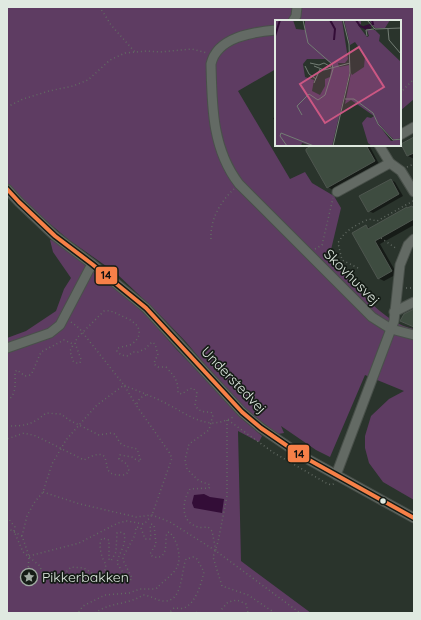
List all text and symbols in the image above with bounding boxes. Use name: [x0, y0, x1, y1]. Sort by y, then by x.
inset map: [275, 20, 401, 146]
street label: Skovhusvej: [320, 245, 384, 309]
line badge: 14: [95, 266, 118, 285]
text: 14: [101, 268, 112, 282]
street label: Understedvej: [197, 343, 271, 417]
line badge: 14: [287, 444, 310, 463]
text: 14: [294, 447, 305, 461]
unlabelled marker: [378, 496, 388, 506]
place icon: Pikkerbakken: [19, 567, 39, 587]
place label: Pikkerbakken: [42, 568, 129, 586]

